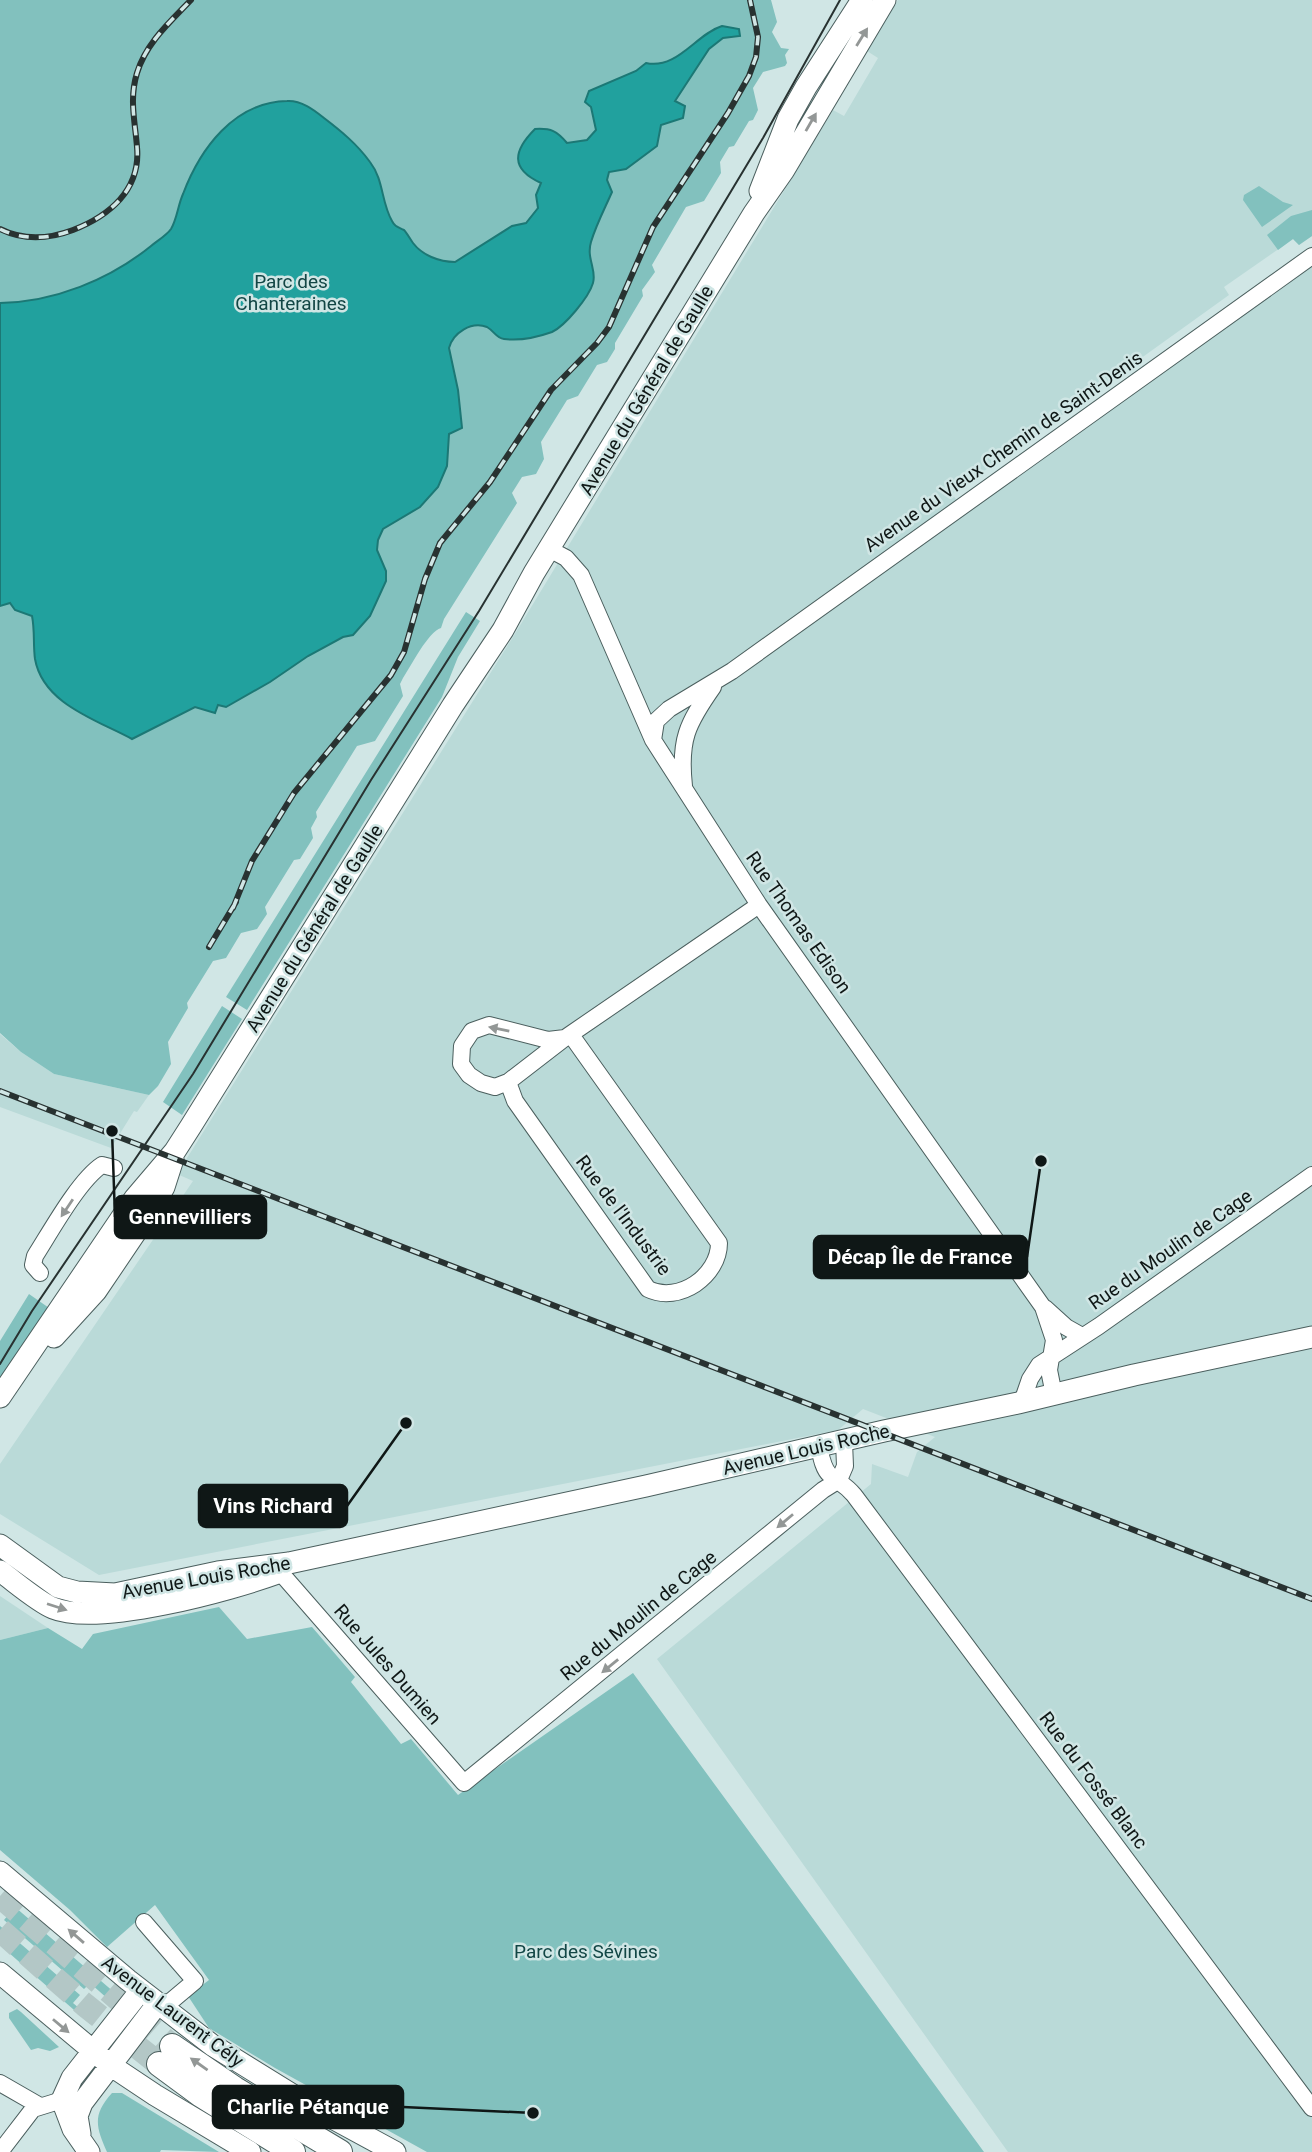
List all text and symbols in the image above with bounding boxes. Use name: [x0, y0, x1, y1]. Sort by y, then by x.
one-way arrow: [855, 28, 868, 47]
one-way arrow: [805, 112, 817, 131]
park label: Parc des Chanteraines: [235, 270, 347, 315]
street label: Avenue du Général de Gaulle: [575, 281, 718, 499]
street label: Avenue du Vieux Chemin de Saint-Denis: [860, 346, 1147, 557]
street label: Avenue du Général de Gaulle: [241, 820, 388, 1036]
street label: Rue Thomas Edison: [741, 847, 856, 998]
one-way arrow: [487, 1023, 509, 1034]
street label: Rue de l'Industrie: [571, 1151, 676, 1280]
street label: Rue du Moulin de Cage: [1084, 1184, 1256, 1315]
callout: Gennevilliers: [115, 1196, 266, 1238]
one-way arrow: [60, 1199, 74, 1217]
text: Gennevilliers: [128, 1205, 252, 1229]
callout: Décap Île de France: [814, 1236, 1027, 1278]
text: Décap Île de France: [828, 1245, 1012, 1269]
street label: Avenue Louis Roche: [720, 1419, 892, 1480]
callout: Vins Richard: [199, 1485, 347, 1527]
text: Vins Richard: [213, 1494, 333, 1518]
one-way arrow: [777, 1513, 794, 1528]
street label: Rue du Moulin de Cage: [556, 1545, 721, 1685]
street label: Avenue Louis Roche: [120, 1551, 292, 1604]
street label: Rue Jules Dumien: [329, 1599, 446, 1729]
one-way arrow: [47, 1602, 68, 1612]
one-way arrow: [601, 1658, 618, 1673]
street label: Rue du Fossé Blanc: [1035, 1707, 1153, 1853]
one-way arrow: [68, 1929, 85, 1944]
park label: Parc des Sévines: [514, 1940, 658, 1963]
street label: Avenue Laurent Cély: [97, 1951, 248, 2072]
one-way arrow: [52, 2018, 70, 2034]
one-way arrow: [190, 2057, 208, 2071]
callout: Charlie Pétanque: [213, 2086, 403, 2128]
text: Charlie Pétanque: [227, 2095, 389, 2119]

